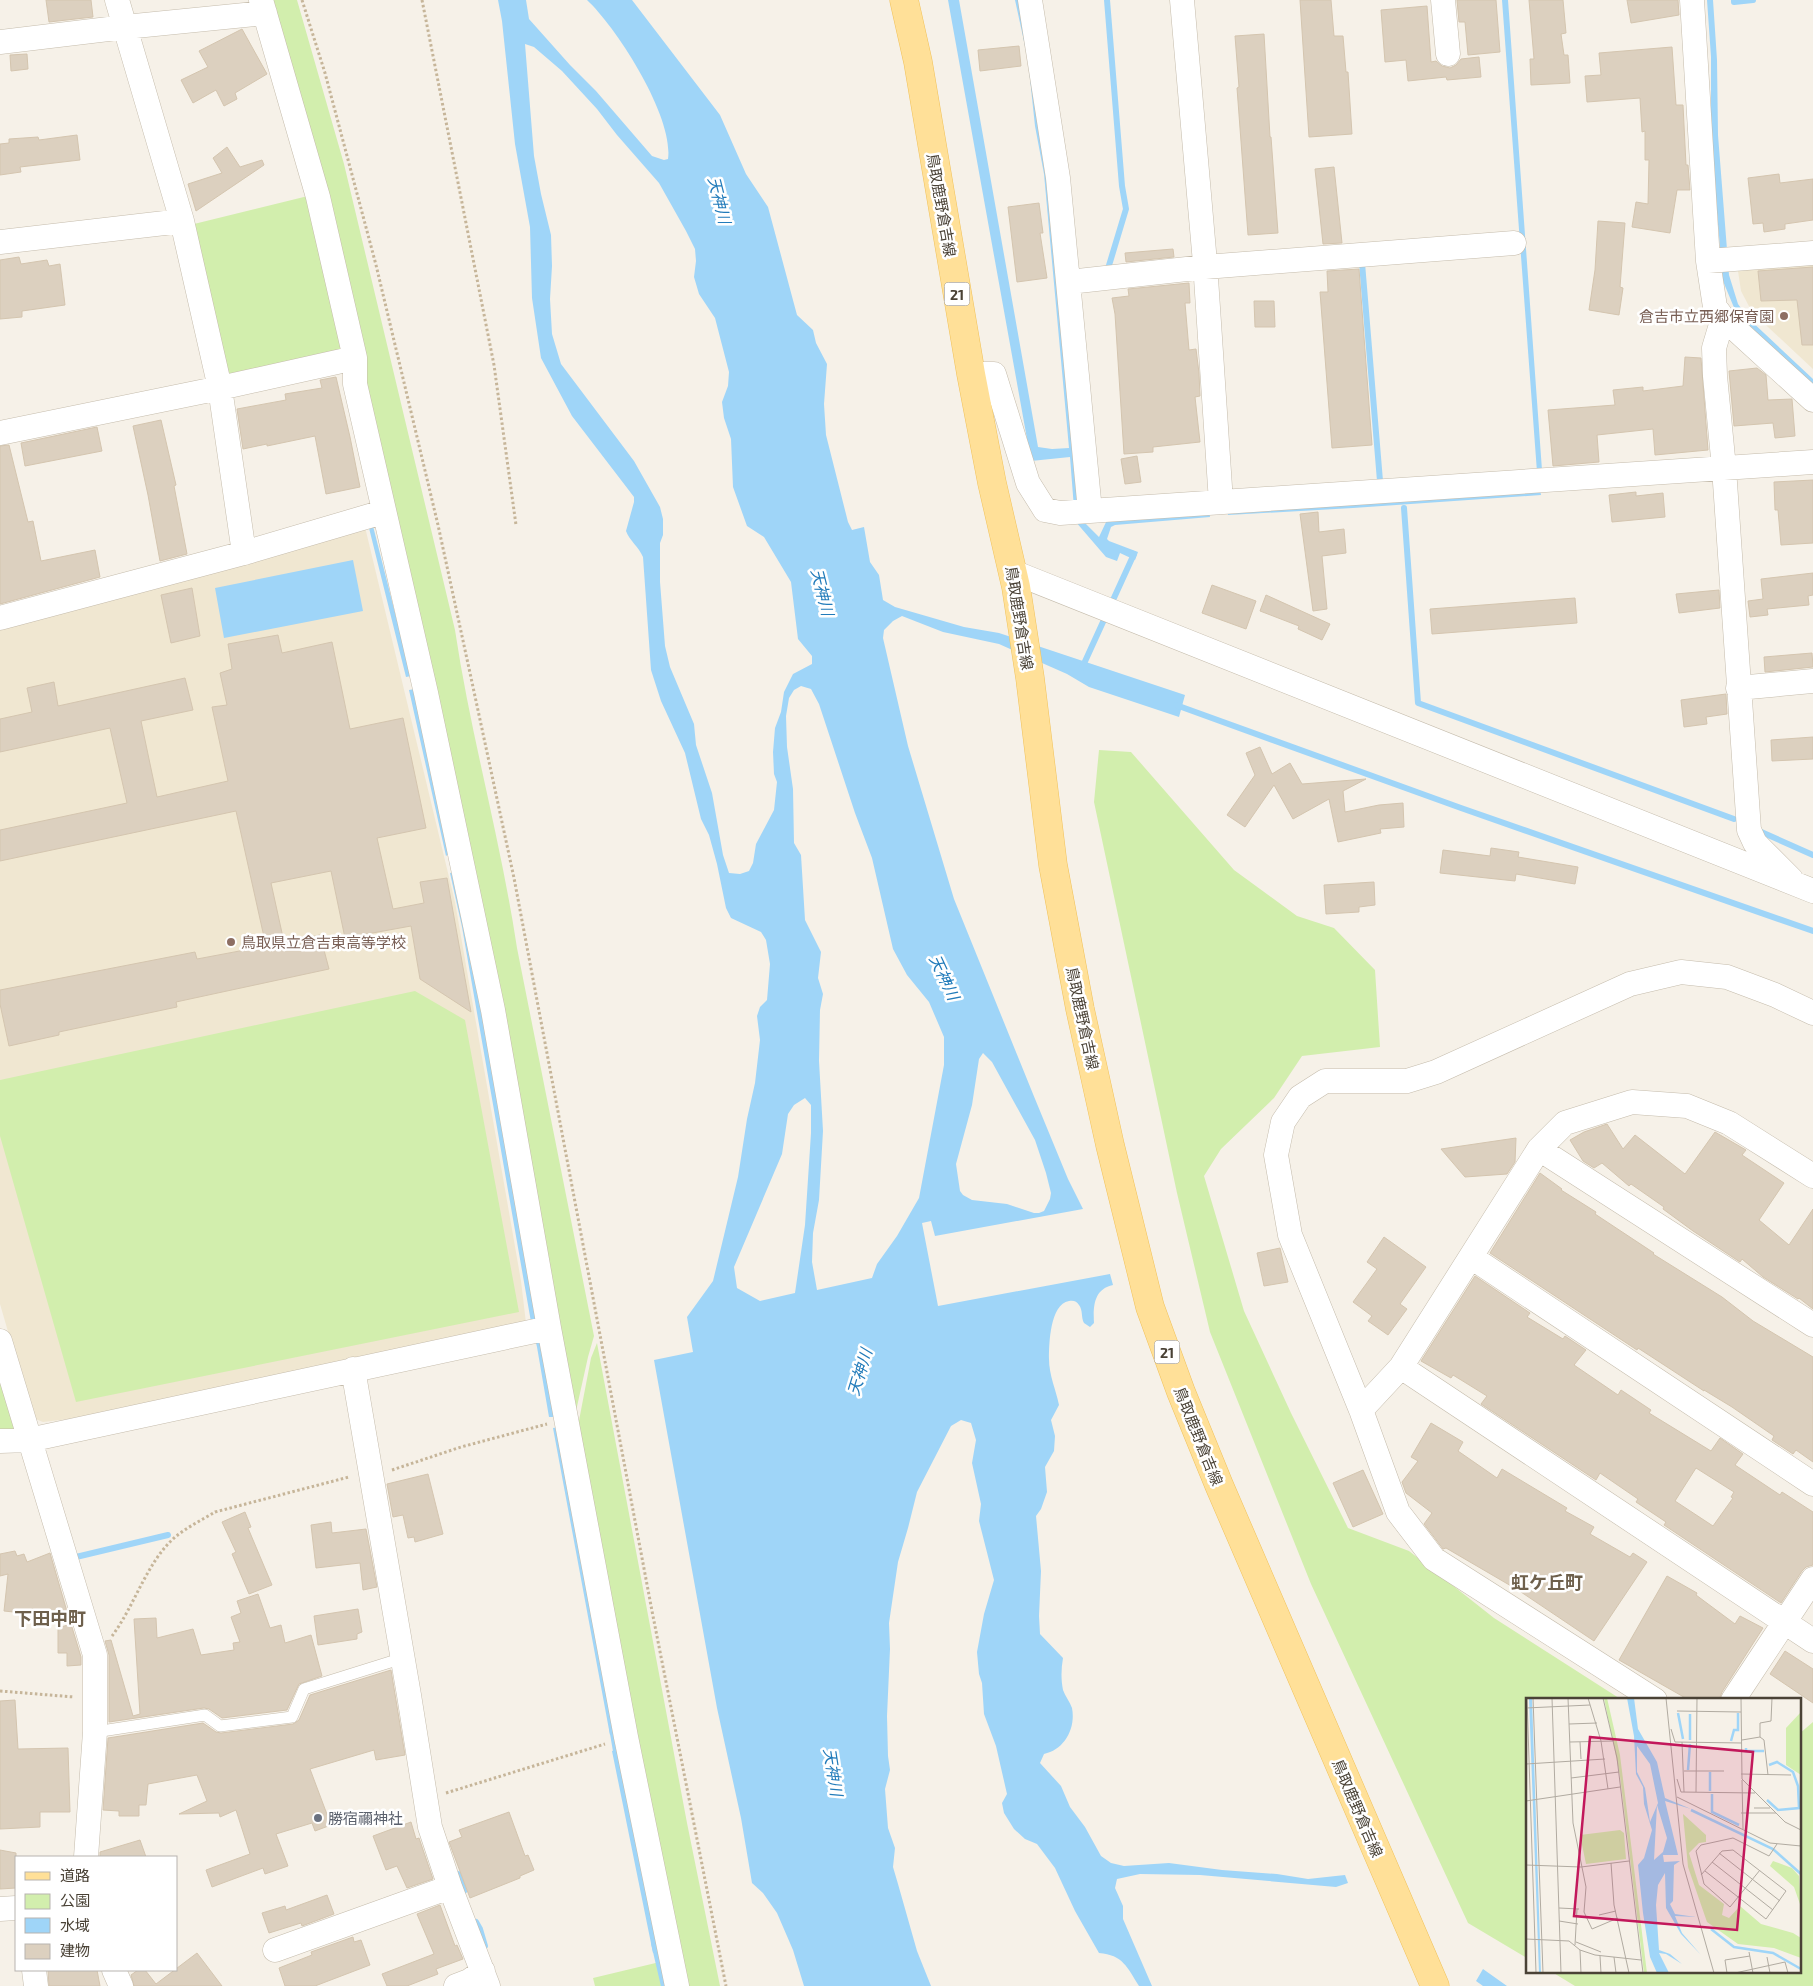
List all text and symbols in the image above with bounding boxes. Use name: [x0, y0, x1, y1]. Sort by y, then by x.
street label: 鳥取鹿野倉吉線: [924, 152, 960, 258]
water label: 天神川: [705, 174, 736, 228]
road number: 21: [944, 282, 970, 306]
place label: 倉吉市立西郷保育園: [1639, 307, 1774, 325]
marker: 倉吉市立西郷保育園: [1778, 310, 1790, 322]
street label: 鳥取鹿野倉吉線: [1003, 565, 1037, 671]
water label: 天神川: [808, 566, 839, 620]
place label: 鳥取県立倉吉東高等学校: [241, 933, 406, 951]
marker: 鳥取県立倉吉東高等学校: [225, 936, 237, 948]
water label: 天神川: [926, 951, 965, 1005]
street label: 鳥取鹿野倉吉線: [1063, 965, 1103, 1071]
road number: 21: [1154, 1340, 1180, 1364]
water label: 天神川: [843, 1344, 876, 1398]
street label: 鳥取鹿野倉吉線: [1171, 1384, 1227, 1488]
district label: 虹ケ丘町: [1511, 1571, 1583, 1593]
district label: 下田中町: [14, 1607, 86, 1629]
inset map: [1526, 1698, 1800, 1974]
water label: 天神川: [821, 1747, 847, 1799]
street label: 鳥取鹿野倉吉線: [1329, 1756, 1387, 1860]
place label: 勝宿禰神社: [328, 1809, 403, 1827]
marker: 勝宿禰神社: [312, 1812, 324, 1824]
legend: [15, 1856, 178, 1971]
text: 道路: [60, 1866, 90, 1884]
text: 公園: [60, 1891, 90, 1909]
text: 水域: [60, 1916, 90, 1934]
text: 建物: [60, 1941, 90, 1959]

